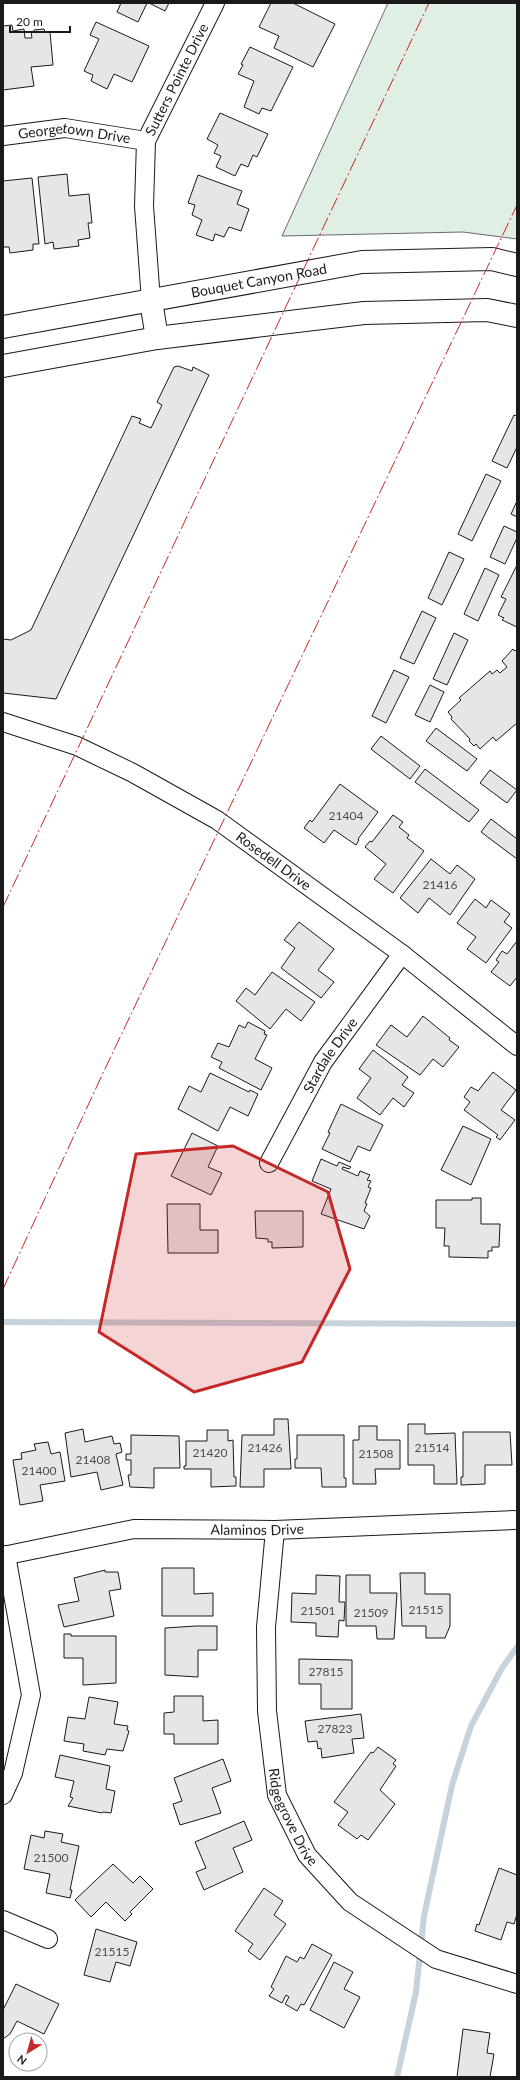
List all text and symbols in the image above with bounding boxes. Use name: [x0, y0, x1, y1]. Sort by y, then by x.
scale bar: [10, 8, 70, 34]
text: 20 m: [16, 14, 43, 29]
street label: Sutters Pointe Drive: [141, 20, 211, 138]
street label: Georgetown Drive: [17, 119, 132, 146]
street label: Bouquet Canyon Road: [189, 260, 328, 301]
house number: 21404: [329, 808, 363, 823]
street label: Rosedell Drive: [233, 828, 315, 893]
house number: 21416: [423, 877, 457, 892]
street label: Stardale Drive: [299, 1014, 361, 1096]
house number: 21426: [248, 1440, 282, 1455]
house number: 21514: [415, 1440, 449, 1455]
house number: 21420: [193, 1445, 227, 1460]
house number: 21508: [359, 1446, 393, 1461]
house number: 21408: [76, 1452, 110, 1467]
house number: 21400: [22, 1463, 56, 1478]
street label: Alaminos Drive: [210, 1520, 304, 1538]
house number: 21515: [409, 1602, 443, 1617]
house number: 21501: [301, 1603, 335, 1618]
house number: 21509: [354, 1605, 388, 1620]
house number: 27815: [309, 1664, 343, 1679]
house number: 27823: [318, 1721, 352, 1736]
street label: Ridgegrove Drive: [266, 1767, 322, 1869]
house number: 21500: [34, 1850, 68, 1865]
house number: 21515: [95, 1944, 129, 1959]
north arrow: [8, 2032, 48, 2072]
text: N: [14, 2053, 29, 2068]

